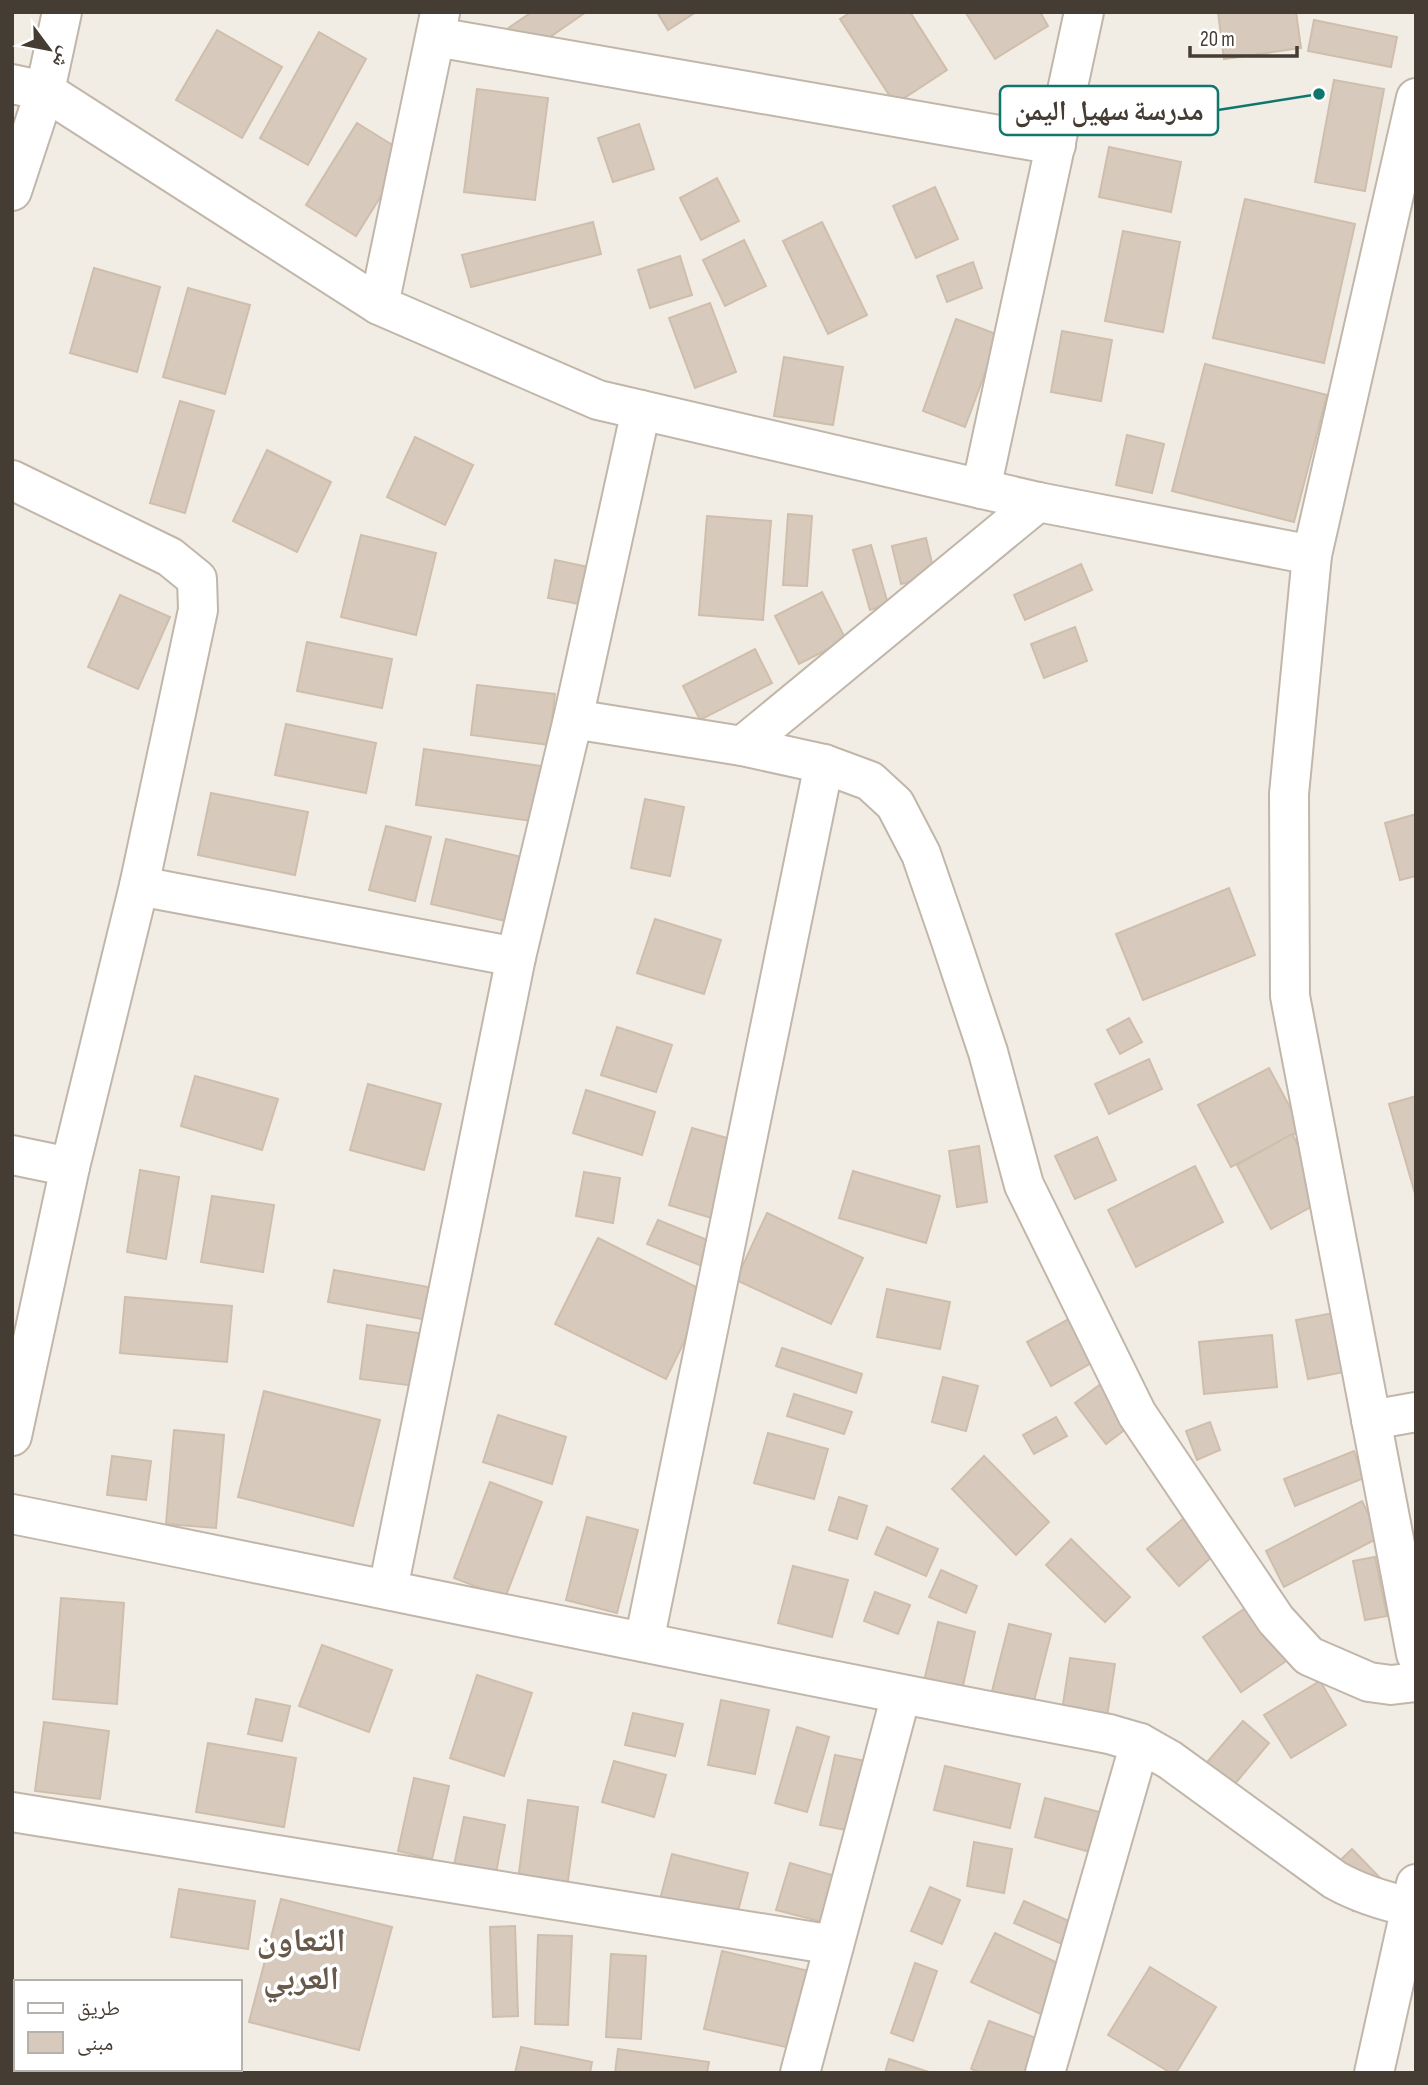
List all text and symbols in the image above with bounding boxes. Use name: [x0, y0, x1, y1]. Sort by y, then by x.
north arrow: [14, 14, 84, 84]
scale bar: [1190, 14, 1297, 58]
text: 20 m: [1200, 27, 1235, 52]
text: ش: [47, 43, 77, 72]
callout: مدرسة سهيل اليمن: [1000, 86, 1218, 135]
text: مدرسة سهيل اليمن: [1014, 95, 1204, 128]
district label: التعاون العربي: [256, 1921, 346, 2003]
legend: [14, 1980, 242, 2071]
text: طريق: [77, 1996, 120, 2021]
text: مبنى: [77, 2031, 113, 2056]

